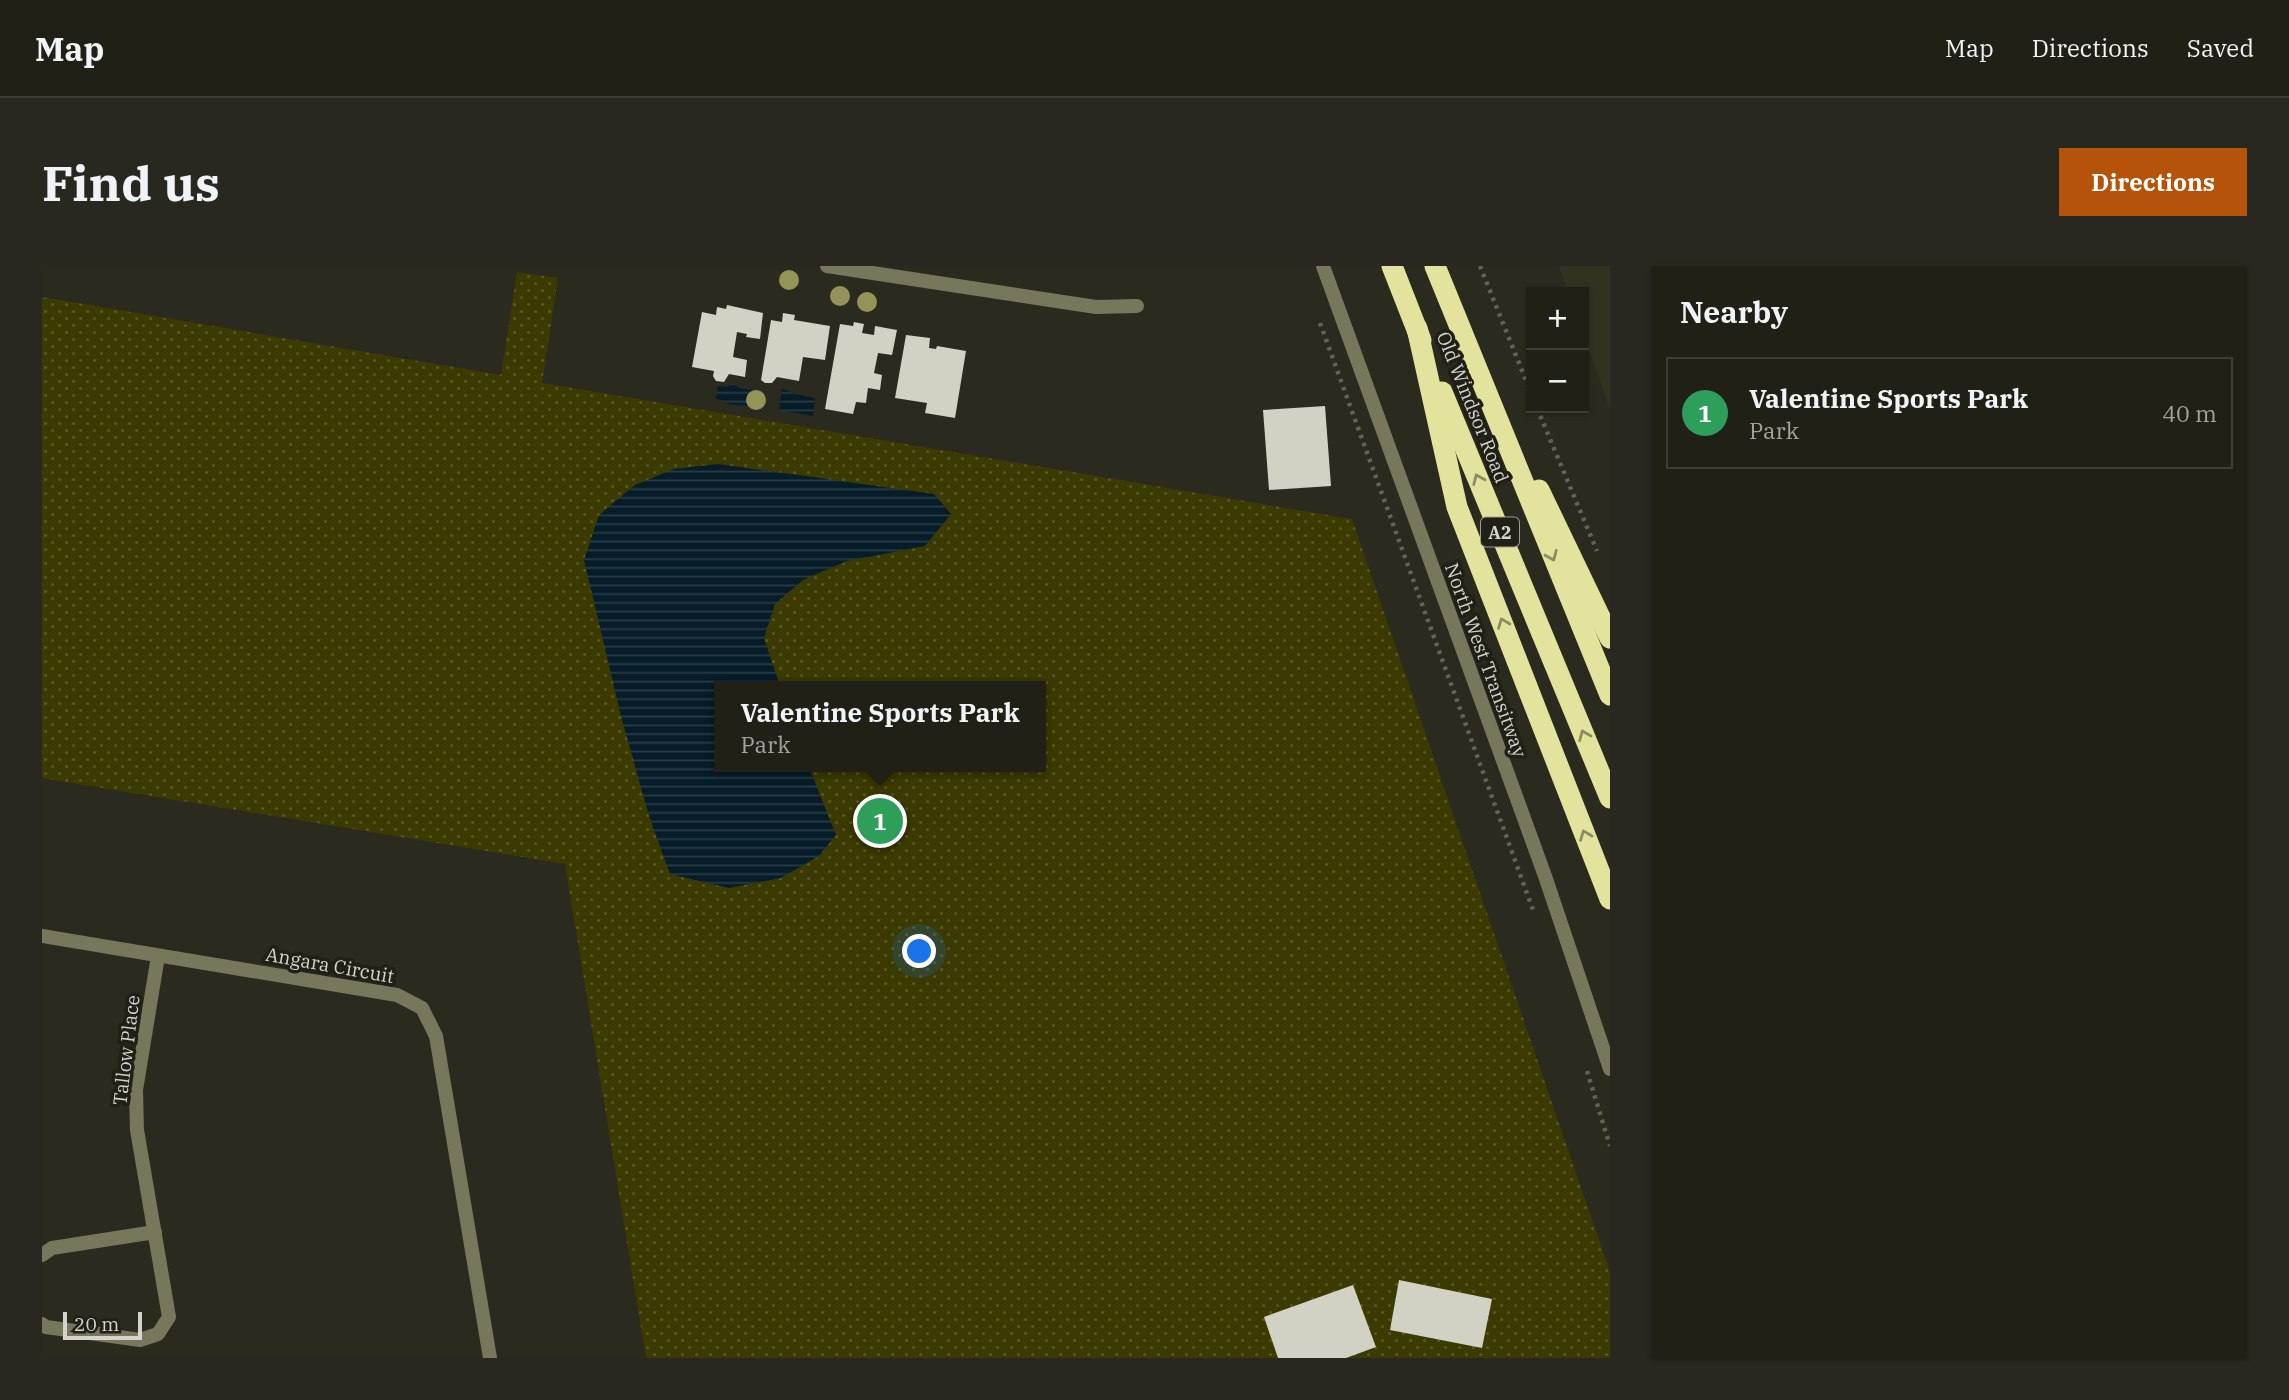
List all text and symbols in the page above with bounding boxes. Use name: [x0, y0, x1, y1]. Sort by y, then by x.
text: Map: [35, 27, 104, 70]
text: Map: [1945, 32, 1994, 64]
text: Directions: [2032, 32, 2149, 64]
text: Saved: [2187, 32, 2254, 64]
button: Directions: [2059, 148, 2247, 216]
text: Find us: [42, 151, 220, 214]
map controls: [1526, 287, 1589, 413]
button: +: [1526, 287, 1589, 350]
text: Nearby: [1680, 292, 1788, 331]
street label: Old Windsor Road: [1432, 328, 1514, 486]
button: −: [1526, 350, 1589, 413]
text: Valentine Sports Park: [1749, 381, 2028, 415]
text: 1: [1698, 398, 1712, 428]
text: 40 m: [2162, 398, 2217, 428]
text: Park: [1749, 415, 1799, 445]
one-way arrow: [1472, 474, 1486, 487]
road number: A2: [1481, 518, 1519, 546]
one-way arrow: [1544, 550, 1558, 562]
street label: North West Transitway: [1440, 560, 1533, 761]
one-way arrow: [1497, 618, 1511, 630]
popup: [714, 681, 1046, 772]
text: Valentine Sports Park: [740, 695, 1020, 729]
text: Park: [740, 729, 791, 759]
one-way arrow: [1579, 729, 1593, 741]
pin: 1: [857, 795, 903, 847]
one-way arrow: [1580, 830, 1594, 842]
your location: [902, 934, 936, 968]
street label: Angara Circuit: [264, 942, 396, 988]
street label: Tallow Place: [107, 993, 145, 1107]
scale bar: [63, 1309, 142, 1341]
text: 20 m: [74, 1312, 119, 1336]

